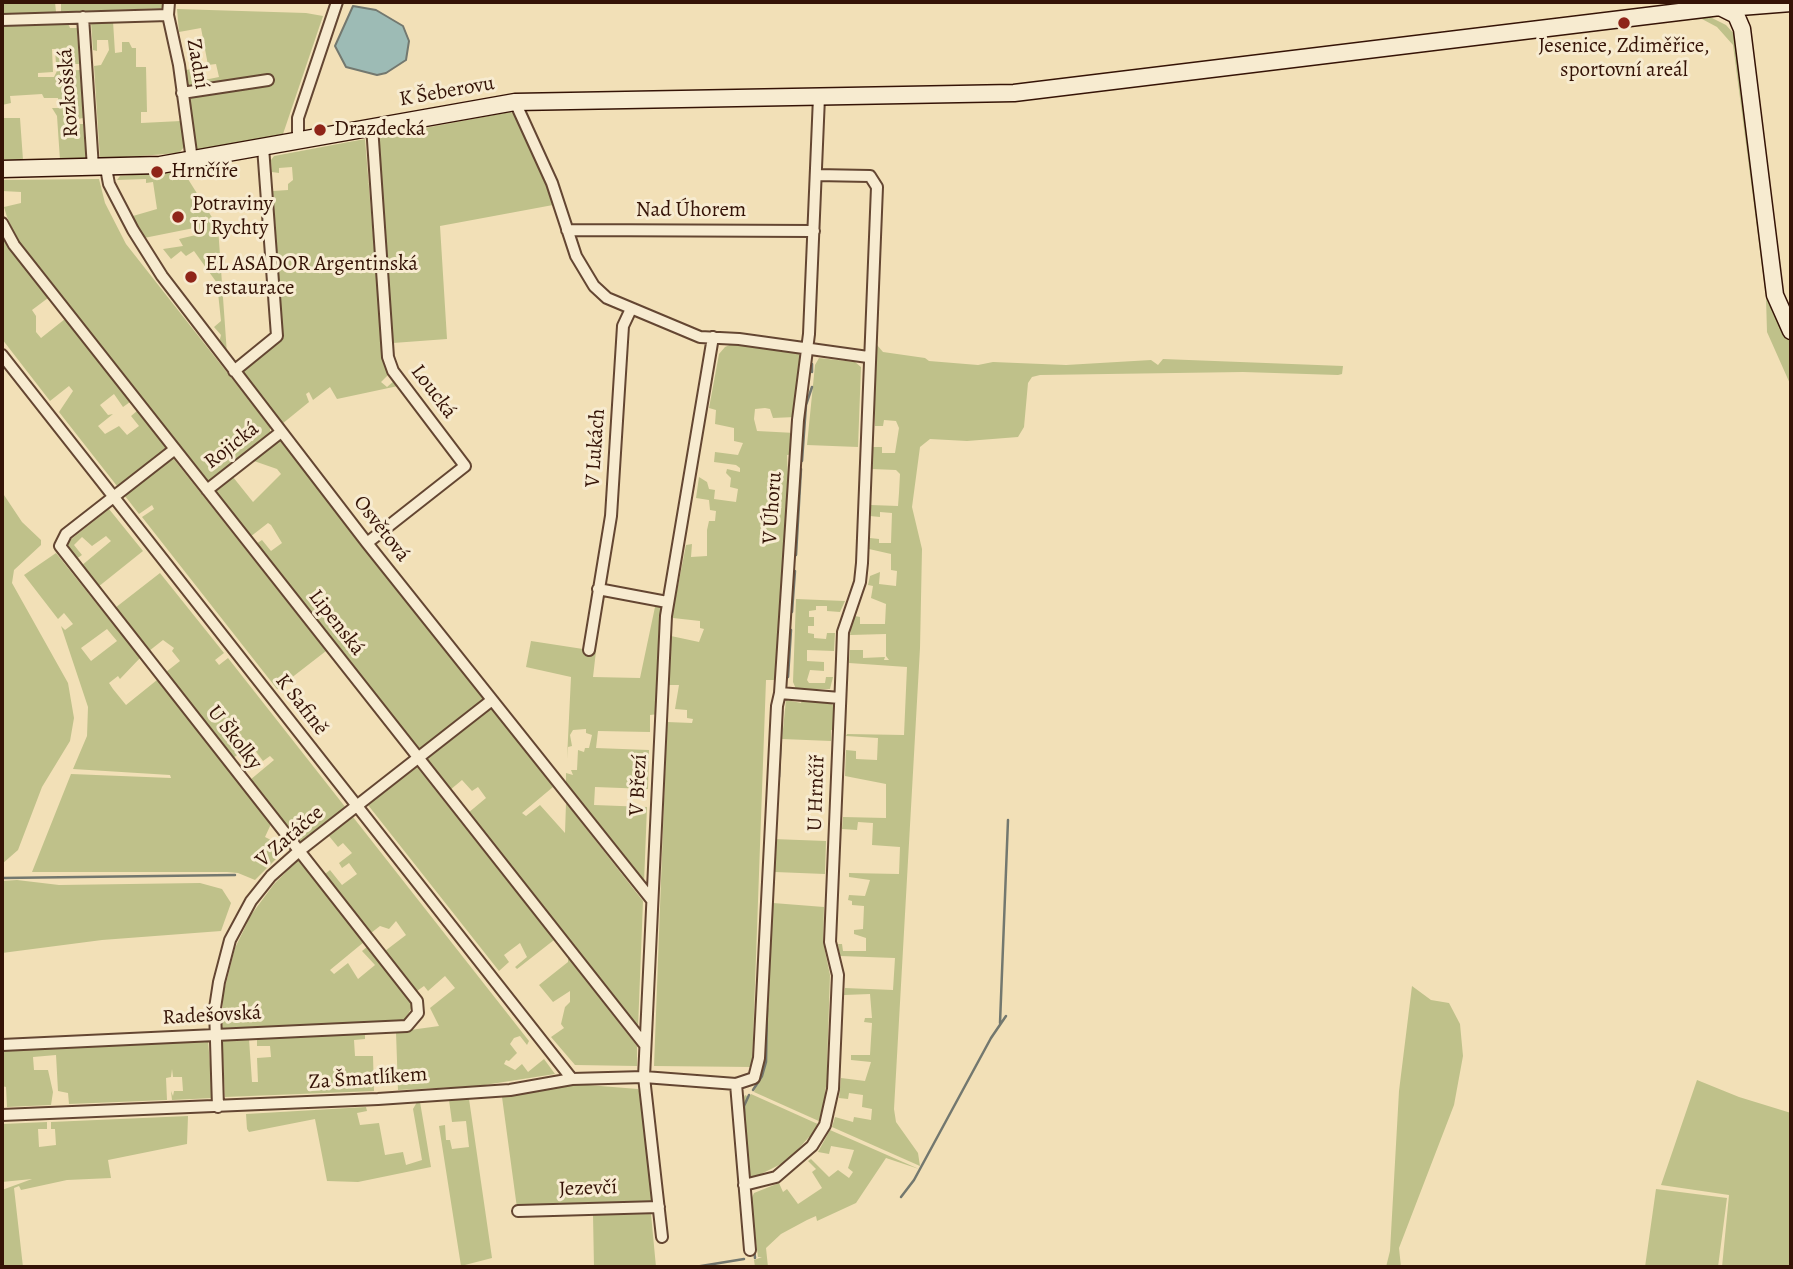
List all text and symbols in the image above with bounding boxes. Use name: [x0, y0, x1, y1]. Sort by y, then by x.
marker: Jesenice, Zdiměřice, sportovní areál: [1616, 15, 1632, 31]
place label: Jesenice, Zdiměřice, sportovní areál: [1538, 34, 1710, 84]
street label: Zadní: [180, 37, 214, 91]
street label: Rozkošská: [53, 47, 85, 139]
street label: K Šeberovu: [397, 71, 497, 113]
place label: Drazdecká: [334, 117, 425, 143]
marker: Drazdecká: [312, 122, 328, 138]
place label: Hrnčíře: [171, 159, 238, 185]
marker: Hrnčíře: [149, 164, 165, 180]
place label: Potraviny U Rychty: [192, 192, 273, 242]
street label: Nad Úhorem: [636, 198, 746, 224]
marker: Potraviny U Rychty: [170, 209, 186, 225]
place label: EL ASADOR Argentinská restaurace: [205, 252, 418, 302]
marker: EL ASADOR Argentinská restaurace: [183, 269, 199, 285]
street label: Loucká: [405, 360, 461, 424]
street label: V Lukách: [581, 408, 611, 488]
street label: Rojická: [200, 417, 264, 475]
street label: V Úhoru: [758, 471, 788, 545]
street label: Osvětová: [347, 491, 415, 567]
street label: Lipenská: [302, 585, 370, 661]
street label: K Safině: [269, 669, 333, 741]
street label: U Školky: [201, 701, 267, 775]
street label: V Březí: [625, 753, 653, 817]
street label: U Hrnčíř: [803, 754, 831, 832]
street label: V Zatáčce: [251, 801, 329, 873]
street label: Radešovská: [162, 1001, 262, 1031]
street label: Za Šmatlíkem: [308, 1062, 428, 1096]
street label: Jezevčí: [558, 1175, 618, 1203]

